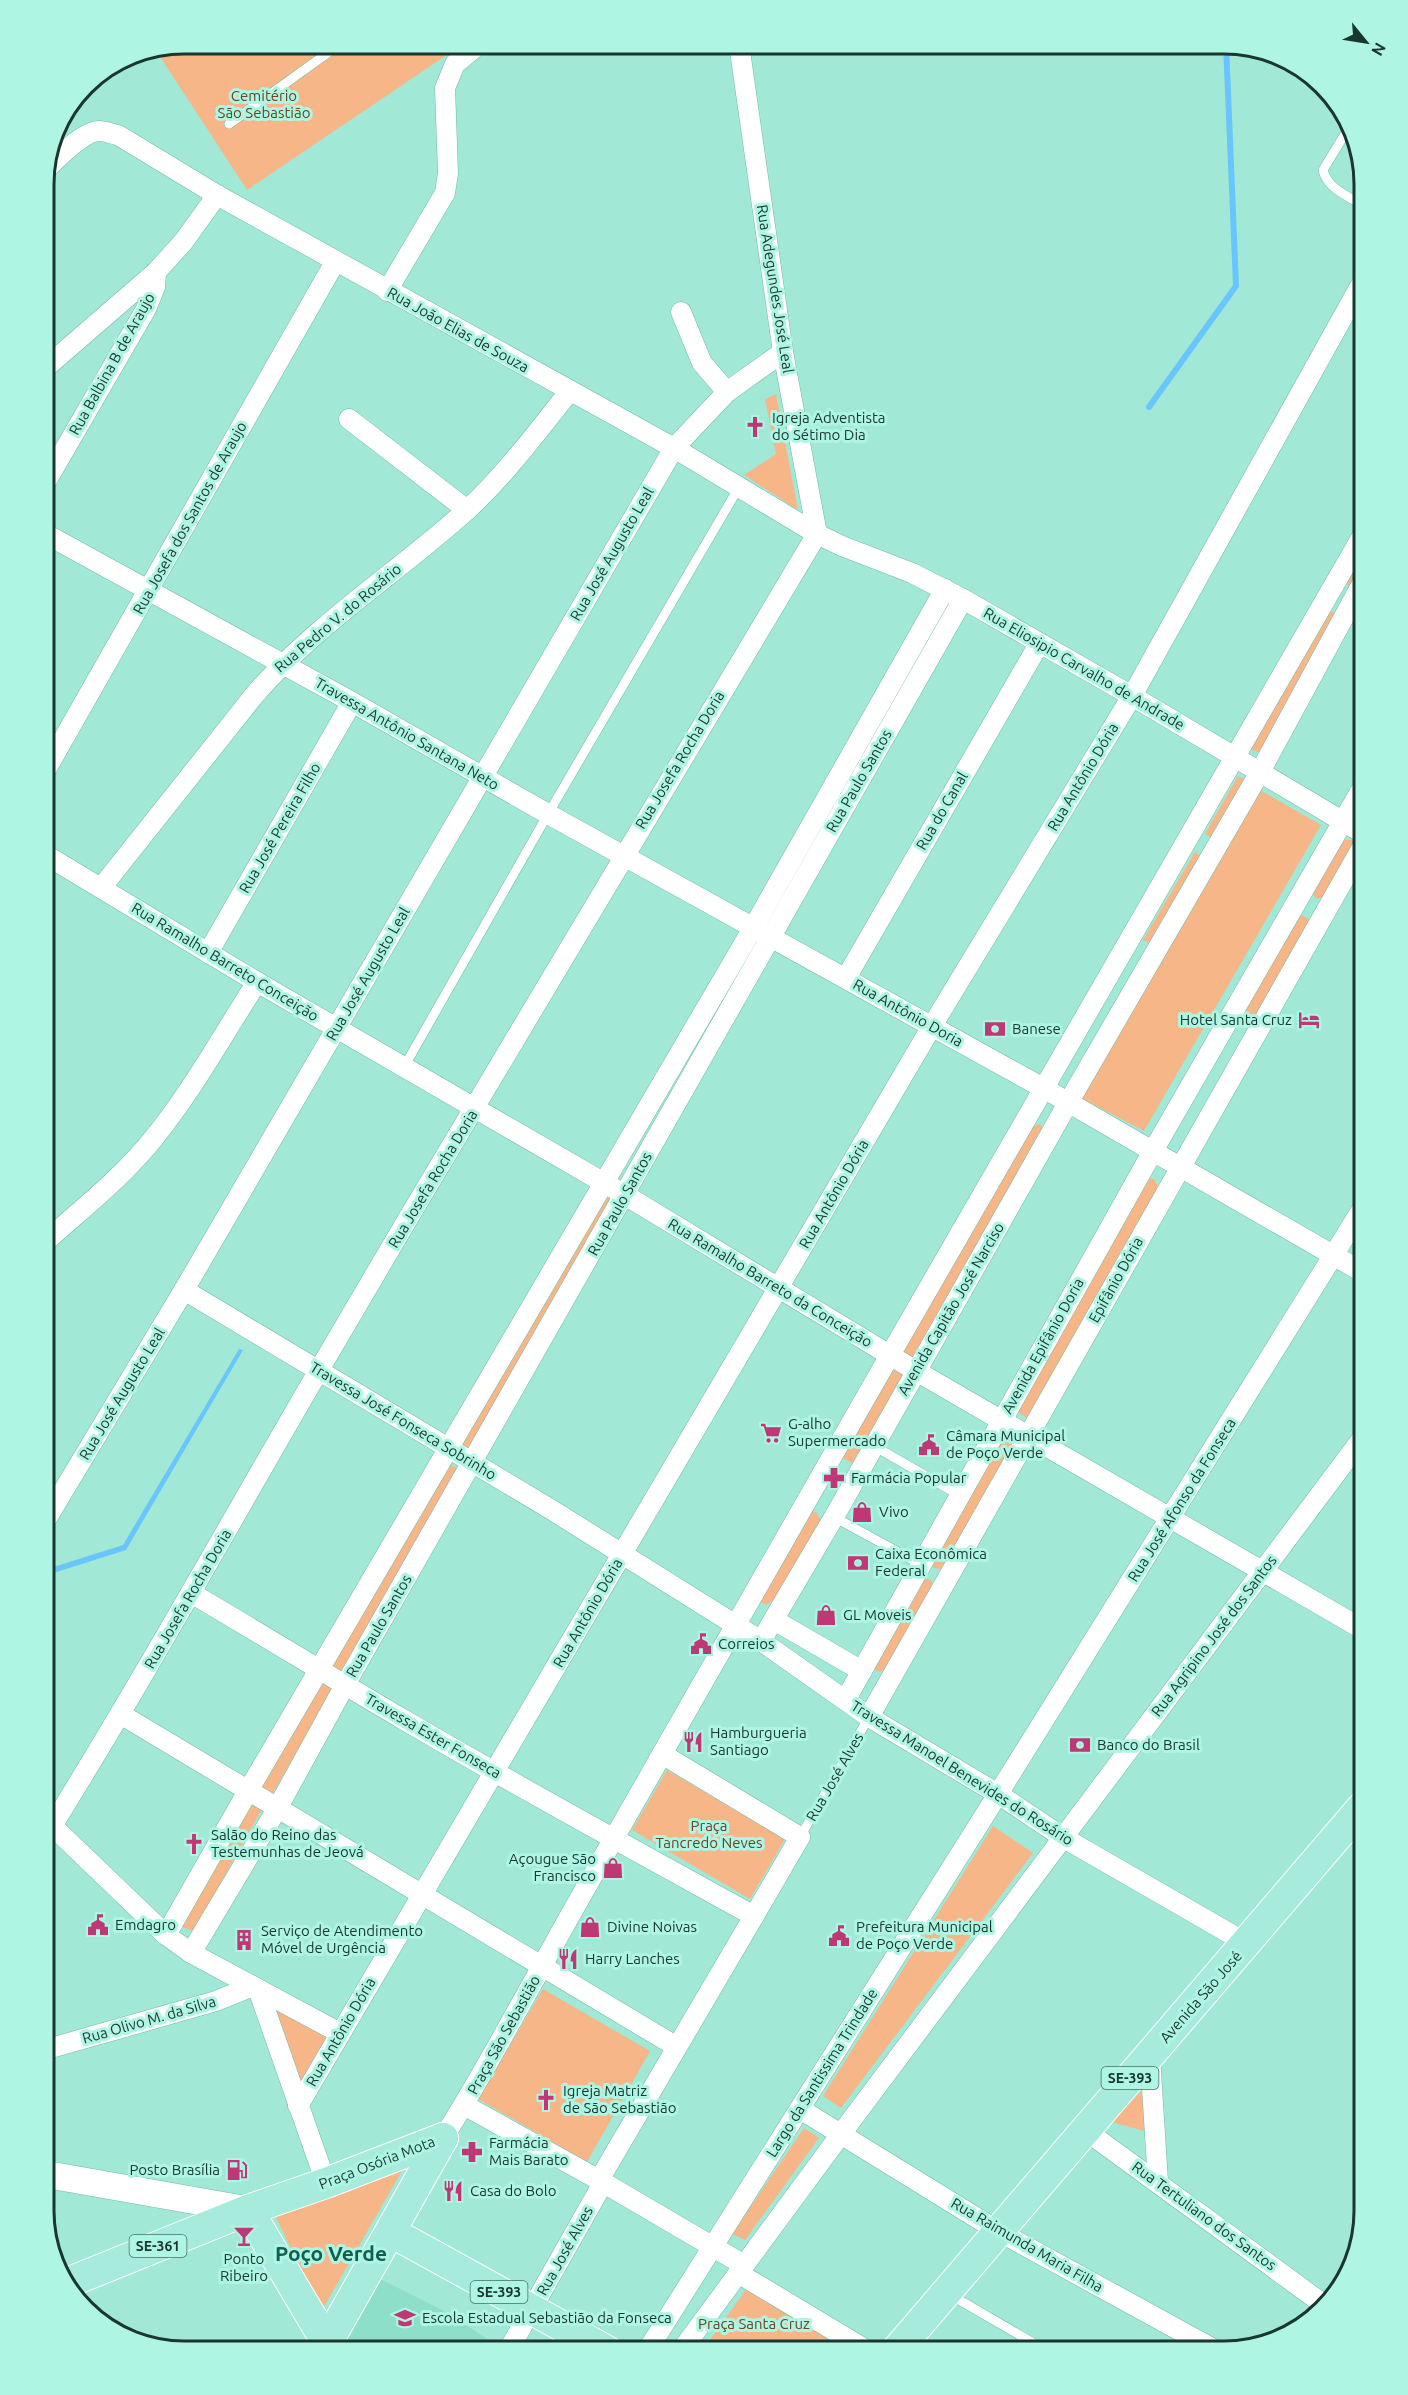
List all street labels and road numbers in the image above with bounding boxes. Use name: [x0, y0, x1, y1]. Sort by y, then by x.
street label: Rua Adegundes José Leal: [754, 203, 797, 375]
street label: Rua João Elias de Souza: [385, 284, 532, 376]
street label: Rua Balbina B de Araujo: [65, 290, 158, 438]
street label: Rua Josefa dos Santos de Araujo: [129, 418, 250, 617]
street label: Rua José Augusto Leal: [566, 484, 657, 623]
street label: Rua Pedro V. do Rosário: [271, 560, 404, 675]
street label: Rua Eliosipio Carvalho de Andrade: [981, 604, 1188, 733]
street label: Travessa Antônio Santana Neto: [312, 674, 502, 793]
street label: Rua Josefa Rocha Doria: [632, 688, 728, 832]
street label: Rua Antônio Dória: [1044, 720, 1121, 834]
street label: Rua Paulo Santos: [822, 726, 895, 835]
street label: Rua José Pereira Filho: [235, 760, 324, 896]
street label: Rua do Canal: [912, 769, 971, 853]
street label: Rua Ramalho Barreto Conceição: [129, 899, 322, 1024]
street label: Rua José Augusto Leal: [322, 904, 413, 1043]
street label: Rua Antônio Doria: [850, 975, 966, 1050]
street label: Rua Josefa Rocha Doria: [385, 1107, 481, 1251]
street label: Rua Antônio Dória: [795, 1136, 872, 1251]
street label: Rua Paulo Santos: [584, 1149, 655, 1258]
street label: Rua Ramalho Barreto da Conceição: [665, 1215, 875, 1350]
street label: Avenida Capitão José Narciso: [894, 1219, 1007, 1398]
street label: Epifânio Dória: [1085, 1234, 1146, 1325]
street label: Avenida Epifânio Doria: [998, 1275, 1087, 1416]
street label: Rua José Augusto Leal: [75, 1325, 168, 1463]
street label: Travessa José Fonseca Sobrinho: [307, 1358, 499, 1483]
street label: Rua José Afonso da Fonseca: [1124, 1415, 1239, 1585]
street label: Rua Josefa Rocha Doria: [141, 1526, 234, 1671]
street label: Rua Agripino José dos Santos: [1147, 1552, 1280, 1720]
street label: Rua Antônio Dória: [549, 1555, 626, 1670]
street label: Rua Paulo Santos: [342, 1571, 415, 1680]
street label: Travessa Ester Fonseca: [362, 1690, 504, 1781]
street label: Travessa Manoel Benevides do Rosário: [848, 1697, 1076, 1848]
street label: Rua José Alves: [802, 1730, 867, 1824]
street label: Avenida São José: [1156, 1947, 1245, 2046]
street label: Praça São Sebastião: [464, 1972, 543, 2097]
street label: Rua Antônio Dória: [302, 1974, 379, 2089]
street label: Largo da Santissima Trindade: [763, 1985, 881, 2160]
street label: Rua Olivo M. da Silva: [80, 1992, 218, 2047]
road number: SE-393: [1102, 2067, 1158, 2089]
street label: Praça Osória Mota: [316, 2133, 437, 2193]
street label: Rua Tertuliano dos Santos: [1129, 2158, 1280, 2274]
street label: Rua Raimunda Maria Filha: [948, 2194, 1106, 2295]
street label: Rua José Alves: [533, 2203, 596, 2298]
road number: SE-361: [130, 2235, 186, 2257]
road number: SE-393: [470, 2281, 528, 2303]

